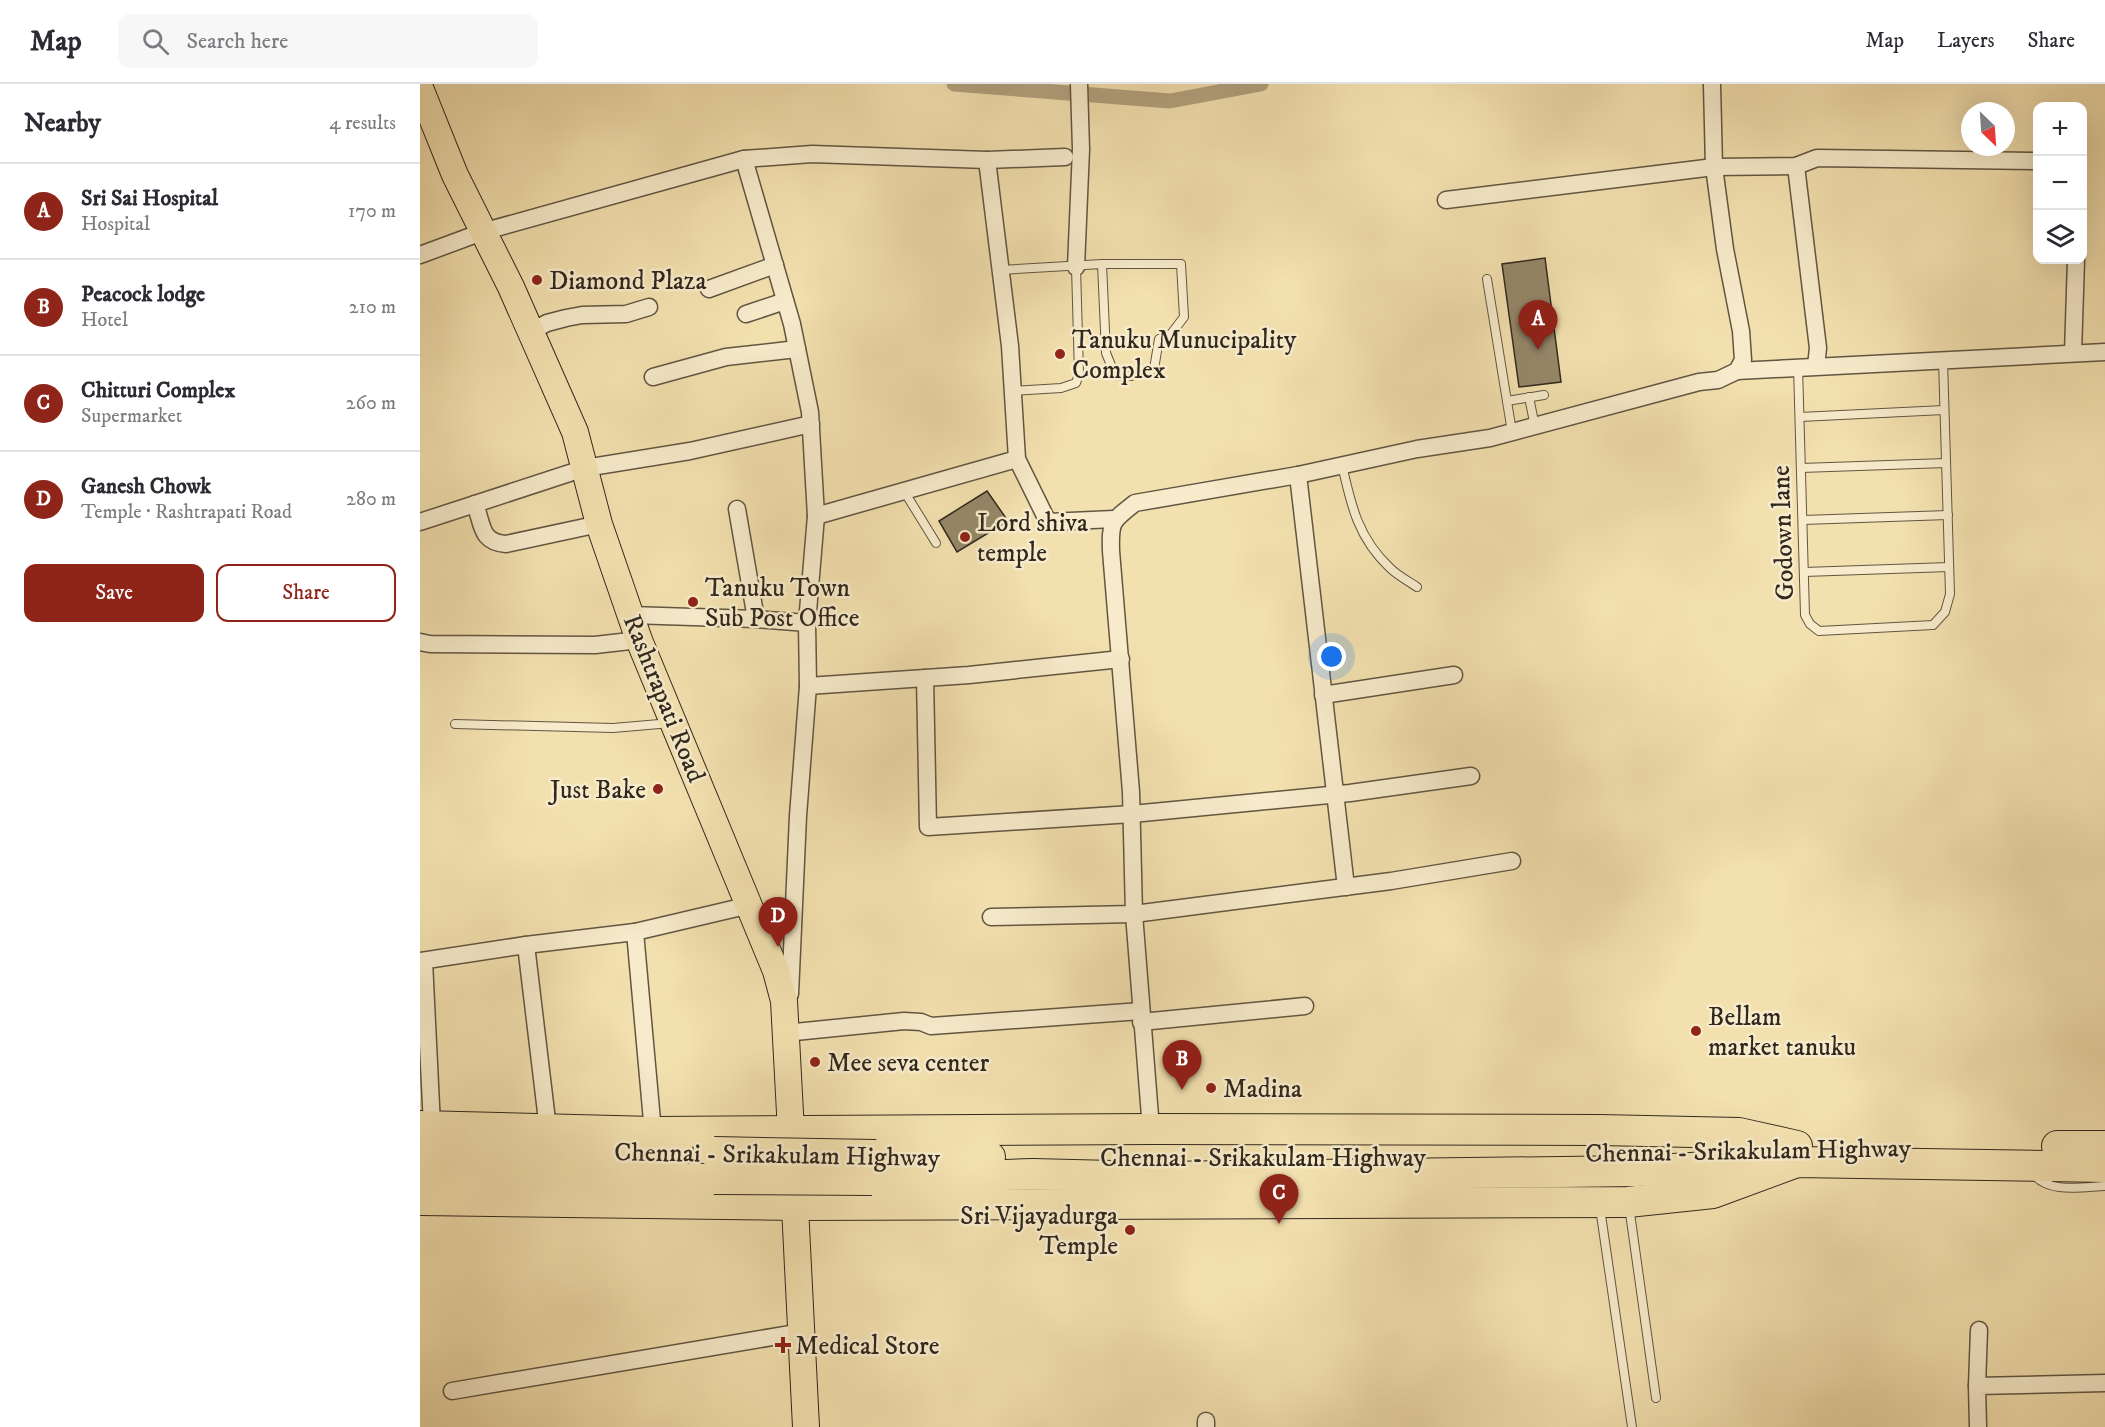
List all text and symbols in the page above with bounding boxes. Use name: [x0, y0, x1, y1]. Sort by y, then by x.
search box: [118, 14, 538, 68]
text: Map: [30, 24, 82, 59]
icon: search: [139, 25, 172, 58]
text: Search here: [187, 28, 288, 55]
text: Map: [1865, 28, 1904, 54]
text: Layers: [1937, 28, 1995, 54]
text: Share: [2028, 28, 2075, 54]
north arrow: [1961, 102, 2015, 156]
map controls: [2033, 102, 2087, 264]
button: +: [2033, 102, 2087, 156]
text: Nearby: [24, 107, 101, 140]
text: 4 results: [329, 111, 396, 136]
button: −: [2033, 156, 2087, 210]
text: Sri Sai Hospital: [81, 185, 218, 212]
text: A: [37, 199, 50, 224]
text: 170 m: [348, 199, 396, 224]
button: layers: [2033, 210, 2087, 264]
text: Hospital: [81, 212, 150, 237]
place label: Diamond Plaza: [549, 265, 706, 298]
marker: Diamond Plaza: [530, 273, 544, 287]
text: Peacock lodge: [81, 281, 205, 308]
text: B: [37, 295, 50, 320]
text: 210 m: [349, 295, 396, 320]
pin: A: [1518, 300, 1558, 350]
text: Hotel: [81, 308, 128, 333]
place label: Tanuku Munucipality Complex: [1072, 324, 1297, 387]
marker: Tanuku Munucipality Complex: [1053, 347, 1067, 361]
text: Chitturi Complex: [81, 377, 235, 404]
text: C: [37, 391, 50, 416]
text: 260 m: [346, 391, 396, 416]
text: Supermarket: [81, 404, 182, 429]
street label: Godown lane: [1765, 465, 1802, 601]
text: Ganesh Chowk: [81, 473, 211, 500]
text: D: [36, 487, 51, 512]
text: 280 m: [346, 487, 396, 512]
text: Temple · Rashtrapati Road: [81, 500, 292, 525]
place label: Lord shiva temple: [977, 507, 1088, 570]
marker: Lord shiva temple: [958, 530, 972, 544]
button: Save: [24, 564, 204, 622]
button: Share: [216, 564, 396, 622]
place label: Tanuku Town Sub Post Office: [705, 572, 859, 635]
marker: Tanuku Town Sub Post Office: [686, 595, 700, 609]
street label: Rashtrapati Road: [615, 610, 712, 787]
your location: [1317, 642, 1346, 671]
place label: Just Bake: [548, 774, 646, 807]
marker: Just Bake: [651, 782, 665, 796]
pin: D: [758, 898, 798, 947]
place label: Bellam market tanuku: [1708, 1001, 1856, 1064]
marker: Bellam market tanuku: [1689, 1024, 1703, 1038]
pin: B: [1162, 1040, 1202, 1090]
place label: Mee seva center: [827, 1047, 990, 1080]
marker: Mee seva center: [808, 1055, 822, 1069]
place label: Madina: [1223, 1073, 1302, 1106]
marker: Madina: [1204, 1081, 1218, 1095]
street label: Chennai - Srikakulam Highway: [1585, 1132, 1912, 1171]
street label: Chennai - Srikakulam Highway: [614, 1136, 941, 1175]
street label: Chennai - Srikakulam Highway: [1100, 1142, 1427, 1175]
pin: C: [1260, 1174, 1298, 1224]
place label: Sri Vijayadurga Temple: [960, 1200, 1118, 1263]
marker: Sri Vijayadurga Temple: [1123, 1223, 1137, 1237]
place label: Medical Store: [795, 1330, 939, 1363]
marker: Medical Store: [776, 1338, 790, 1352]

